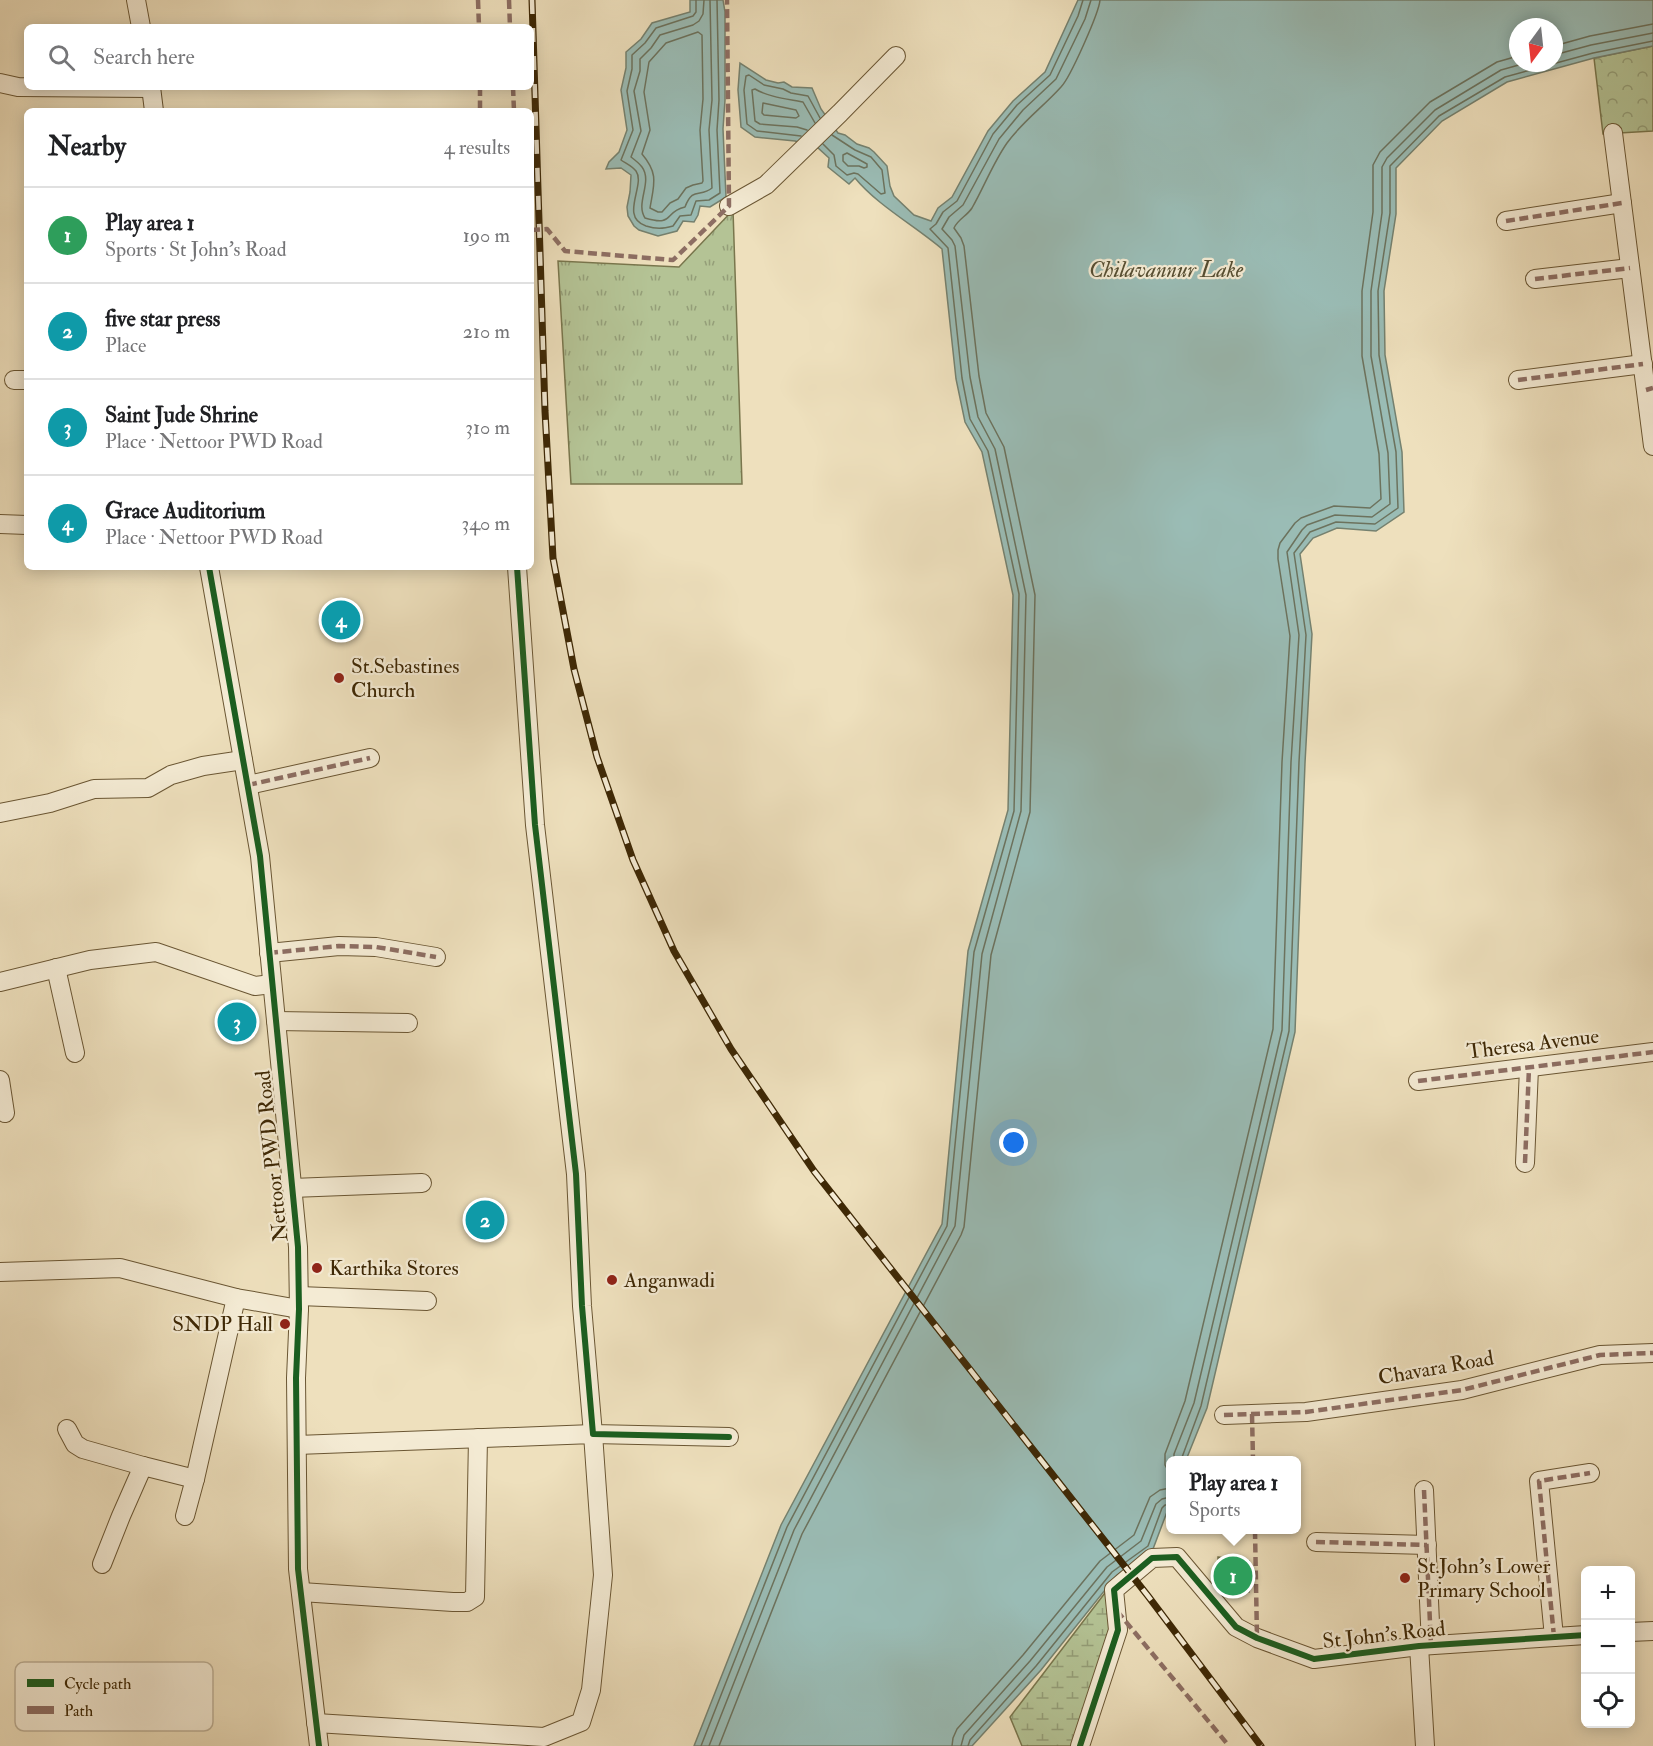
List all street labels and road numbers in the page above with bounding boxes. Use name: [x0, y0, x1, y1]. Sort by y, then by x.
street label: Theresa Avenue: [1465, 1022, 1601, 1066]
street label: Nettoor PWD Road: [250, 1068, 294, 1243]
street label: Chavara Road: [1376, 1344, 1497, 1391]
street label: St John's Road: [1321, 1615, 1447, 1655]

